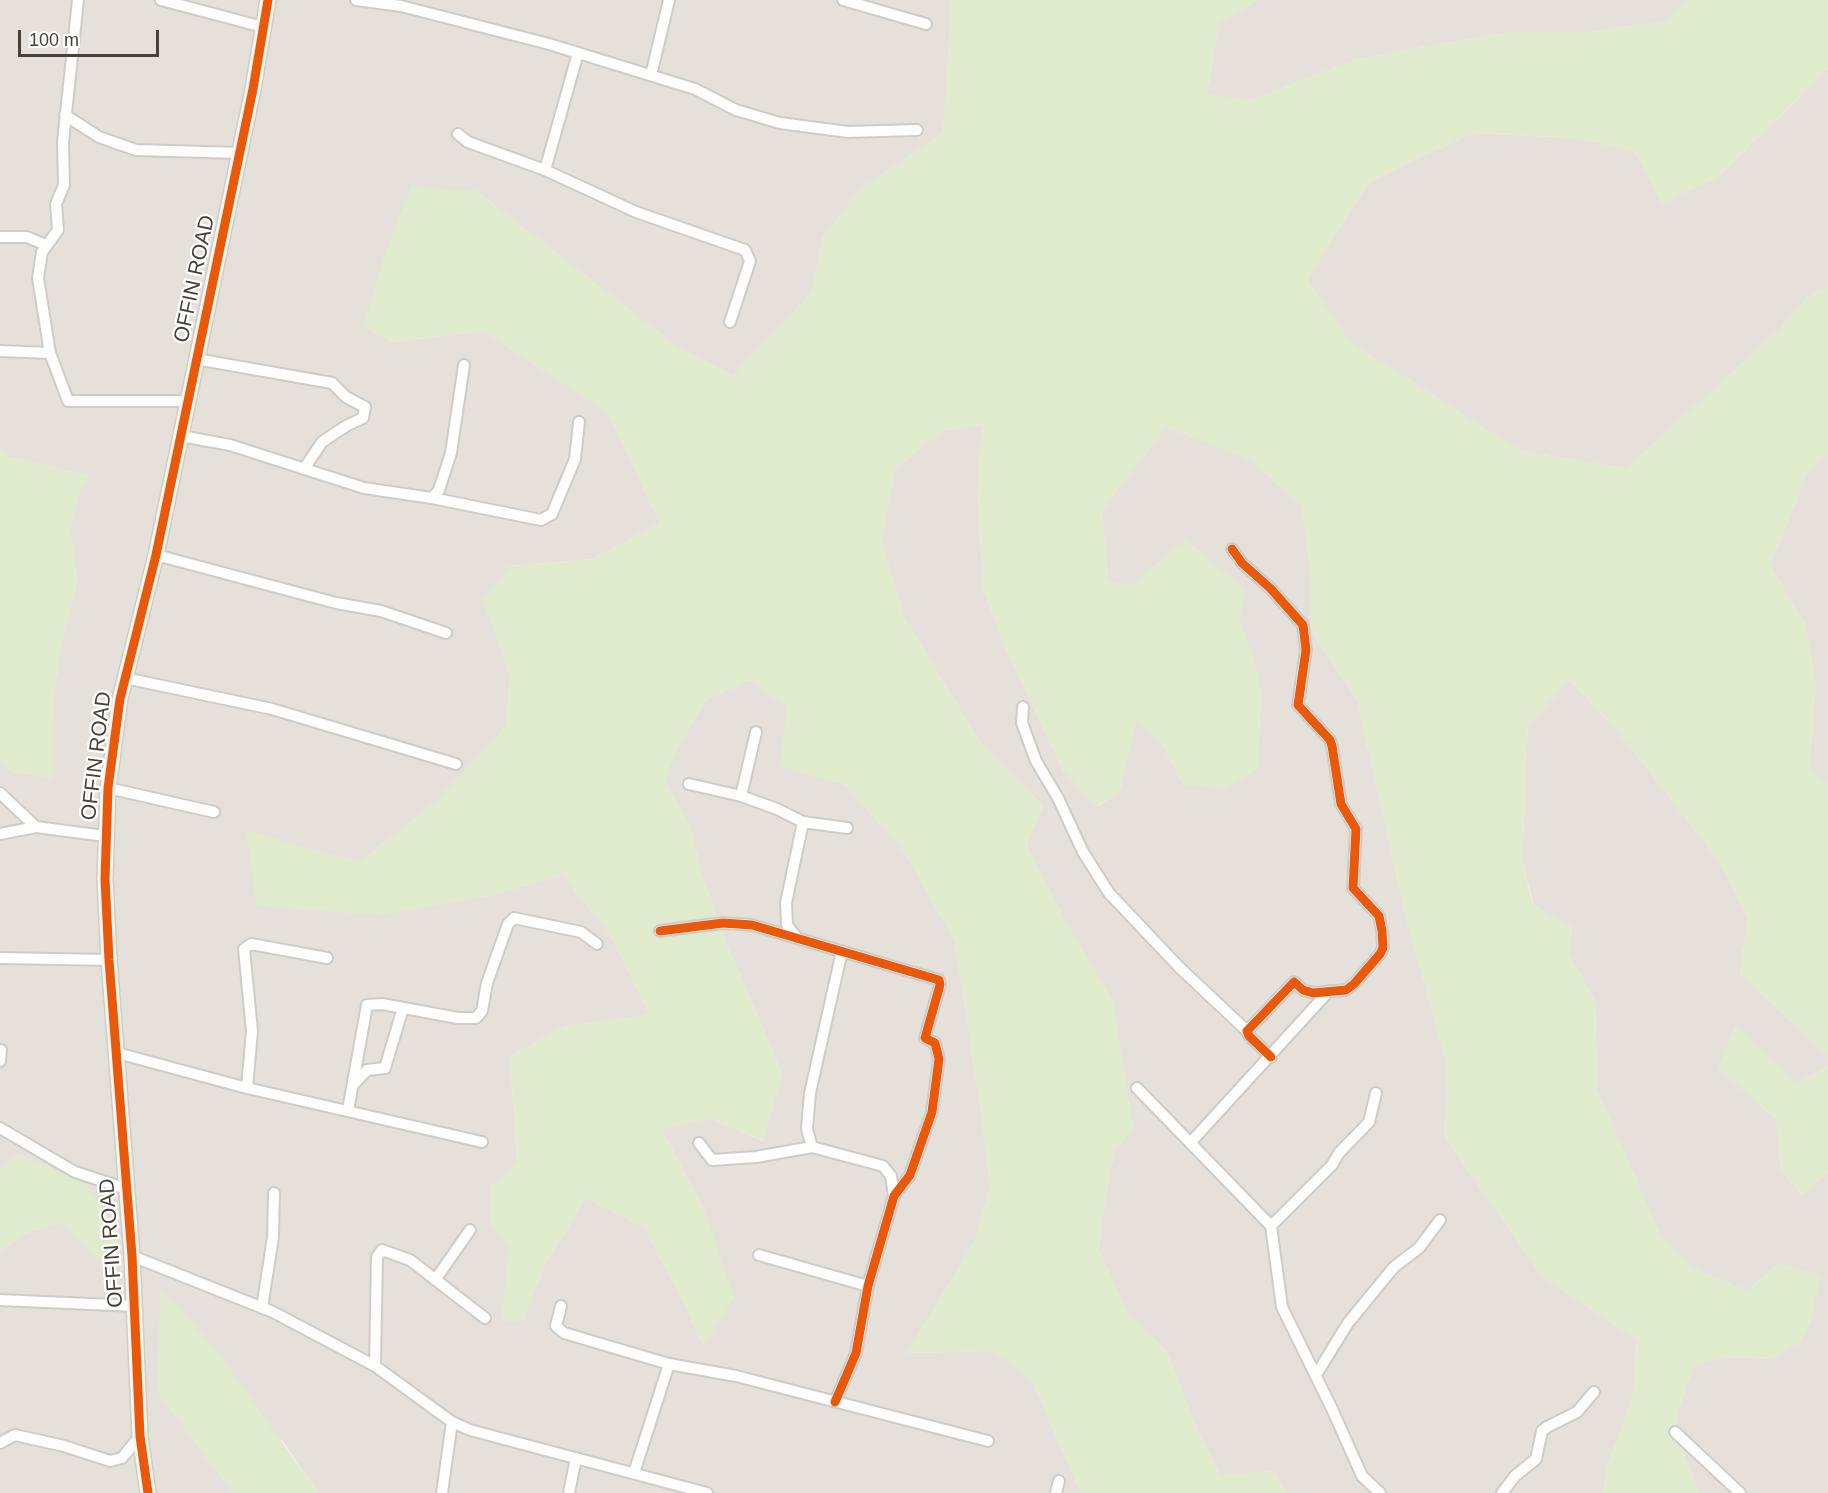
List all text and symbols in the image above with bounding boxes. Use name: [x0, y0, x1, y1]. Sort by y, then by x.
scale bar: [21, 18, 162, 56]
text: 100 m: [29, 30, 79, 50]
street label: OFFIN ROAD: [169, 213, 221, 345]
street label: OFFIN ROAD: [77, 690, 117, 822]
street label: OFFIN ROAD: [95, 1178, 129, 1308]

